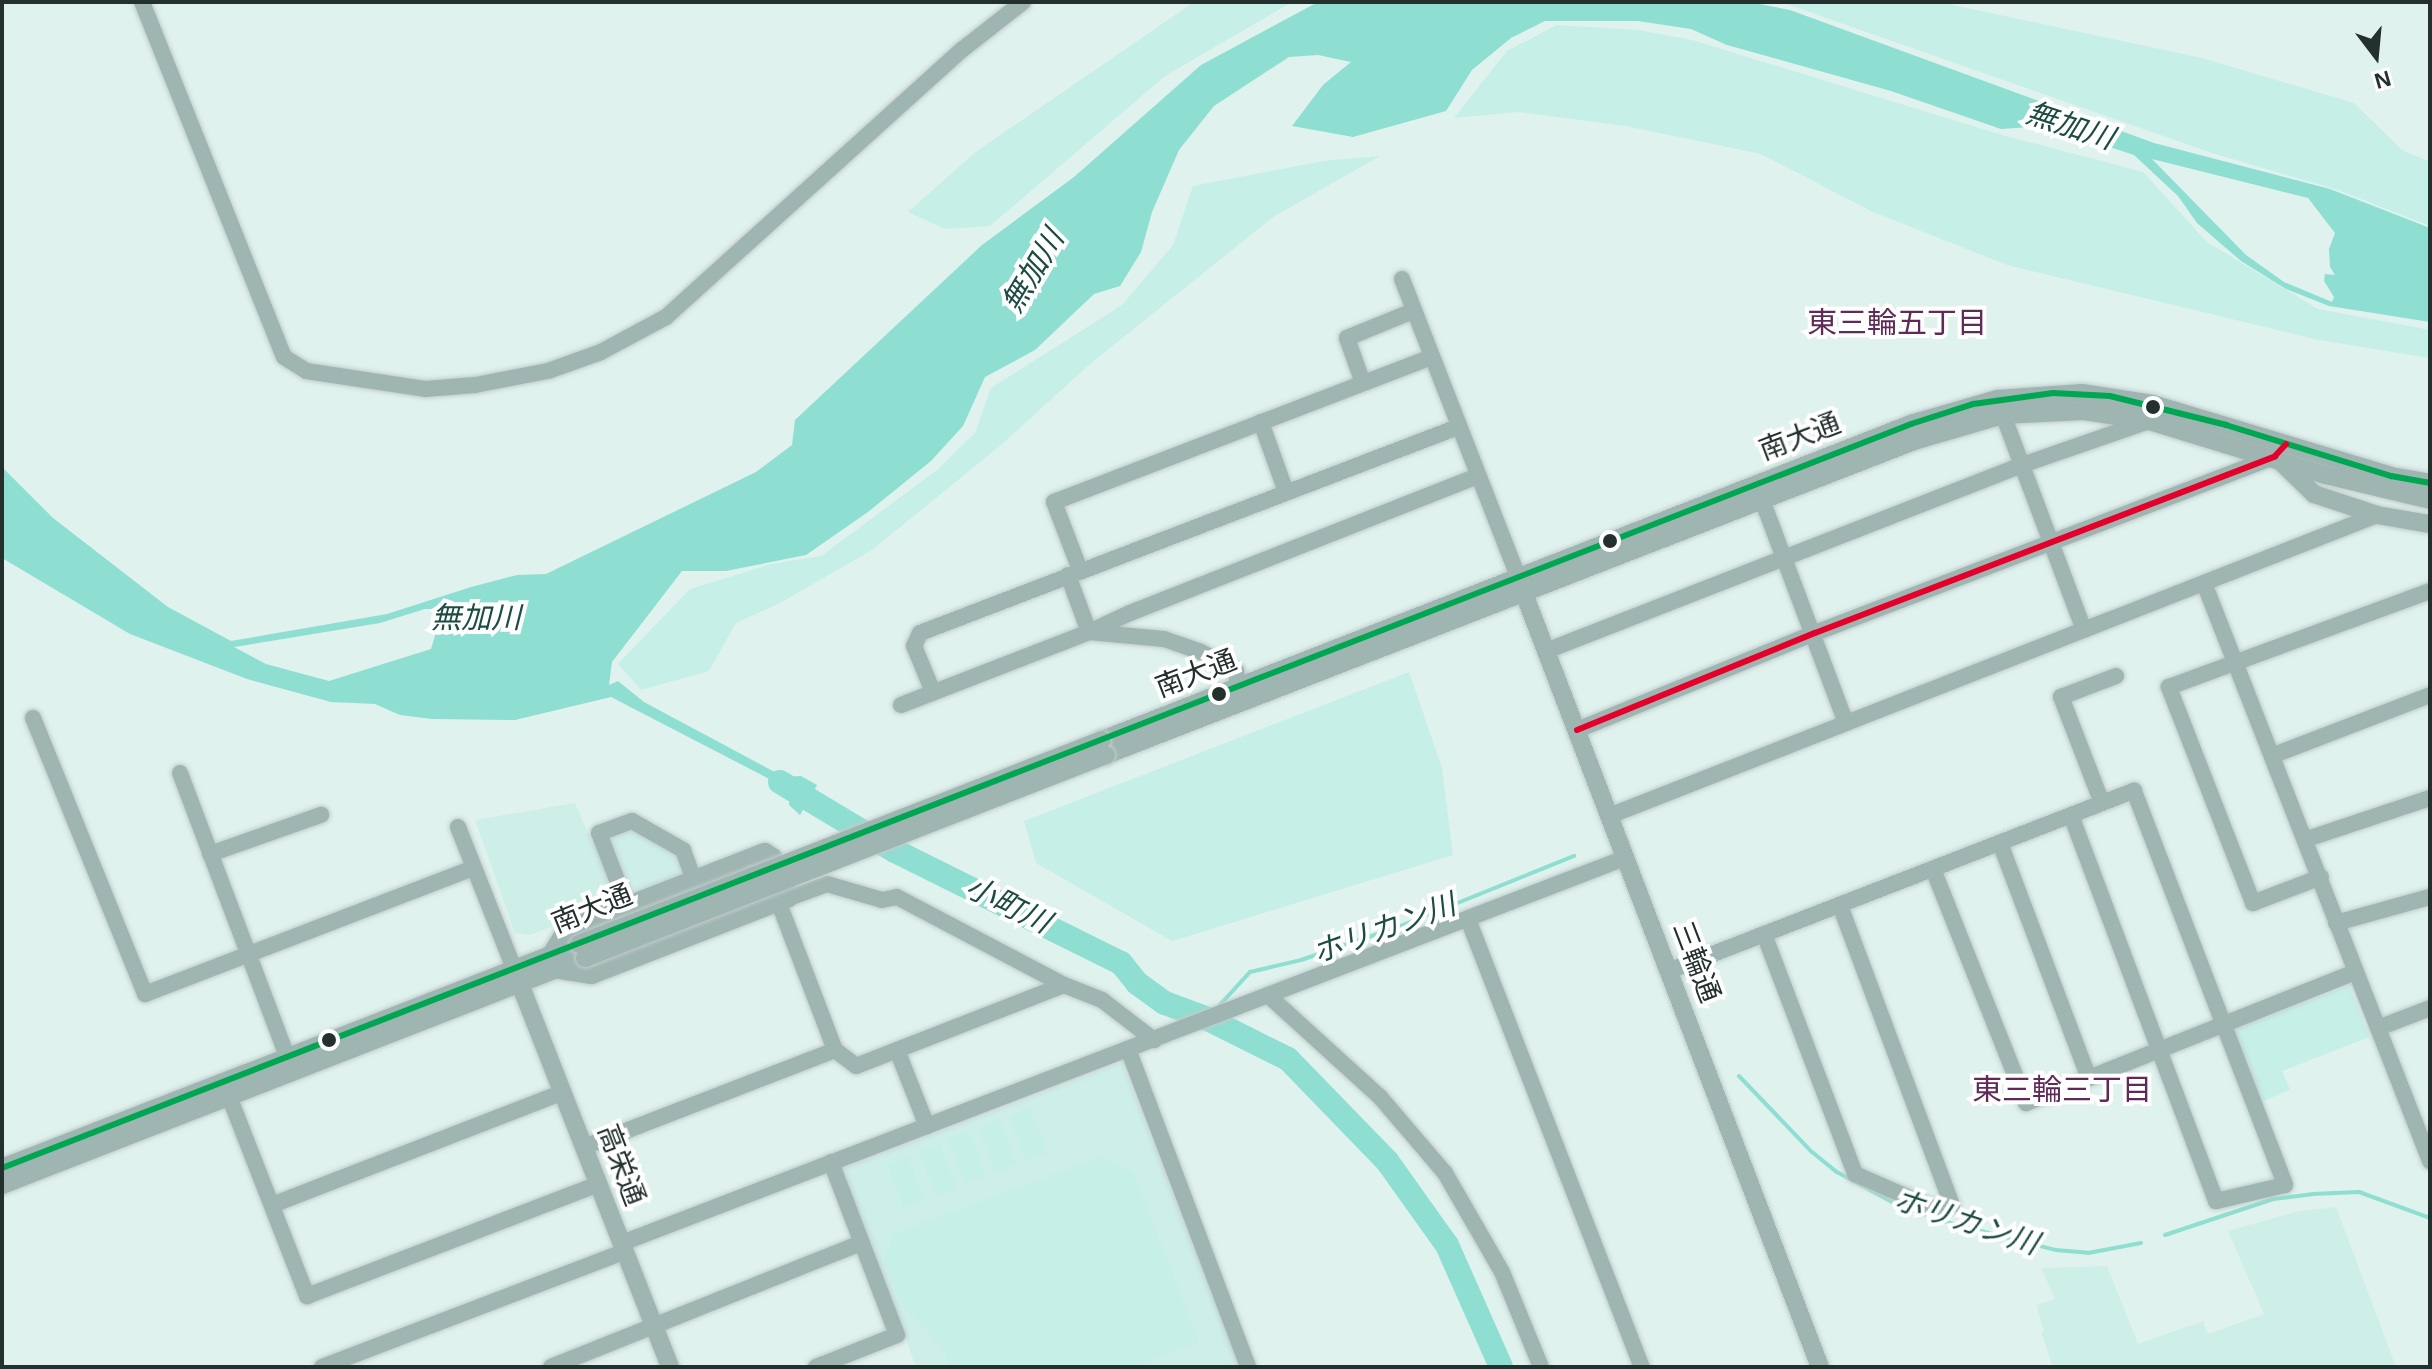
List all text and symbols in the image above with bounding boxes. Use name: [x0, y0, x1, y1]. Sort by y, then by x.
north arrow: [2336, 16, 2416, 96]
text: N: [2372, 65, 2394, 94]
water label: 無加川: [2022, 95, 2118, 157]
water label: 無加川: [994, 223, 1072, 319]
district label: 東三輪五丁目: [1807, 305, 1987, 341]
unlabelled marker: [2145, 399, 2161, 415]
street label: 南大通: [1755, 406, 1845, 468]
unlabelled marker: [1602, 533, 1618, 549]
water label: 無加川: [431, 600, 521, 636]
street label: 南大通: [1151, 643, 1241, 705]
unlabelled marker: [1211, 686, 1227, 702]
water label: 小町川: [960, 869, 1056, 941]
street label: 南大通: [547, 878, 637, 940]
water label: ホリカン川: [1307, 886, 1461, 972]
street label: 三輪通: [1665, 917, 1727, 1007]
unlabelled marker: [321, 1032, 337, 1048]
district label: 東三輪三丁目: [1972, 1072, 2152, 1108]
street label: 高栄通: [590, 1120, 652, 1210]
water label: ホリカン川: [1889, 1182, 2043, 1262]

